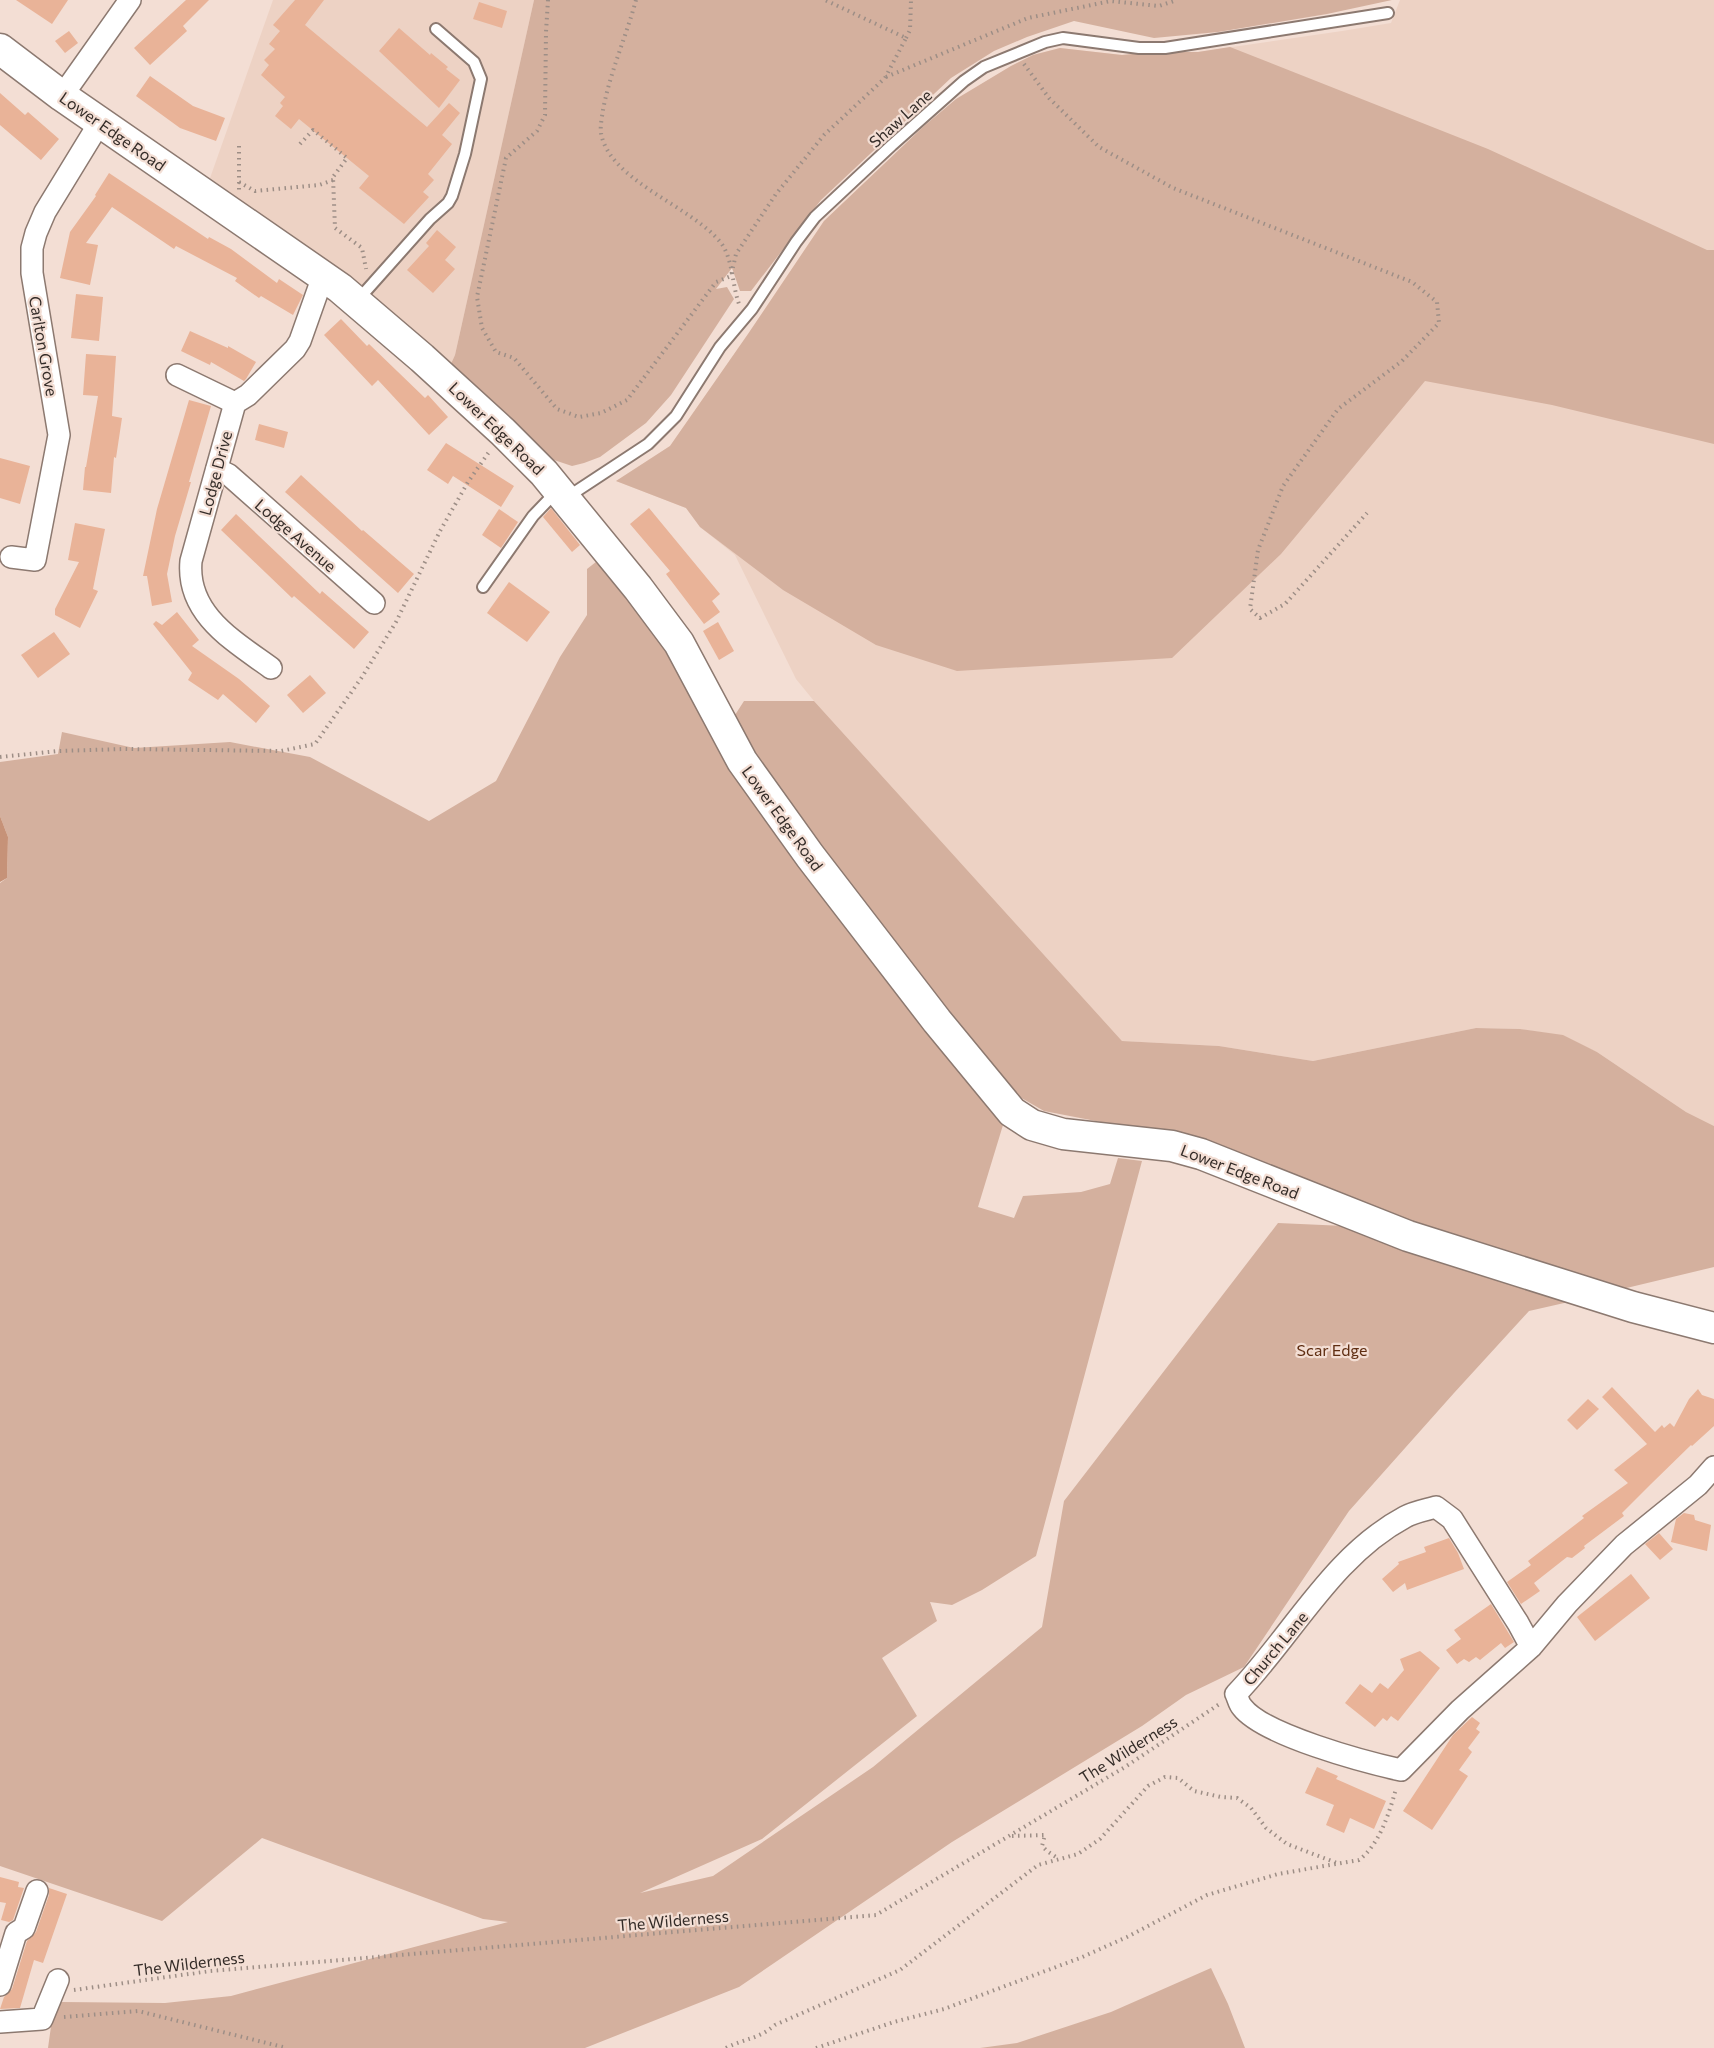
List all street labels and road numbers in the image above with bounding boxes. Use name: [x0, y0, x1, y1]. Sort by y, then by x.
street label: Shaw Lane: [865, 85, 935, 151]
street label: Lower Edge Road: [56, 87, 170, 175]
street label: Carlton Grove: [26, 294, 62, 398]
street label: Lower Edge Road: [445, 378, 549, 478]
street label: Lodge Drive: [195, 429, 235, 517]
street label: Lodge Avenue: [252, 495, 340, 575]
street label: Lower Edge Road: [739, 762, 827, 874]
street label: Lower Edge Road: [1178, 1140, 1302, 1202]
street label: Church Lane: [1239, 1607, 1311, 1689]
street label: The Wilderness: [1076, 1711, 1180, 1787]
street label: The Wilderness: [617, 1906, 729, 1934]
street label: The Wilderness: [132, 1947, 246, 1979]

